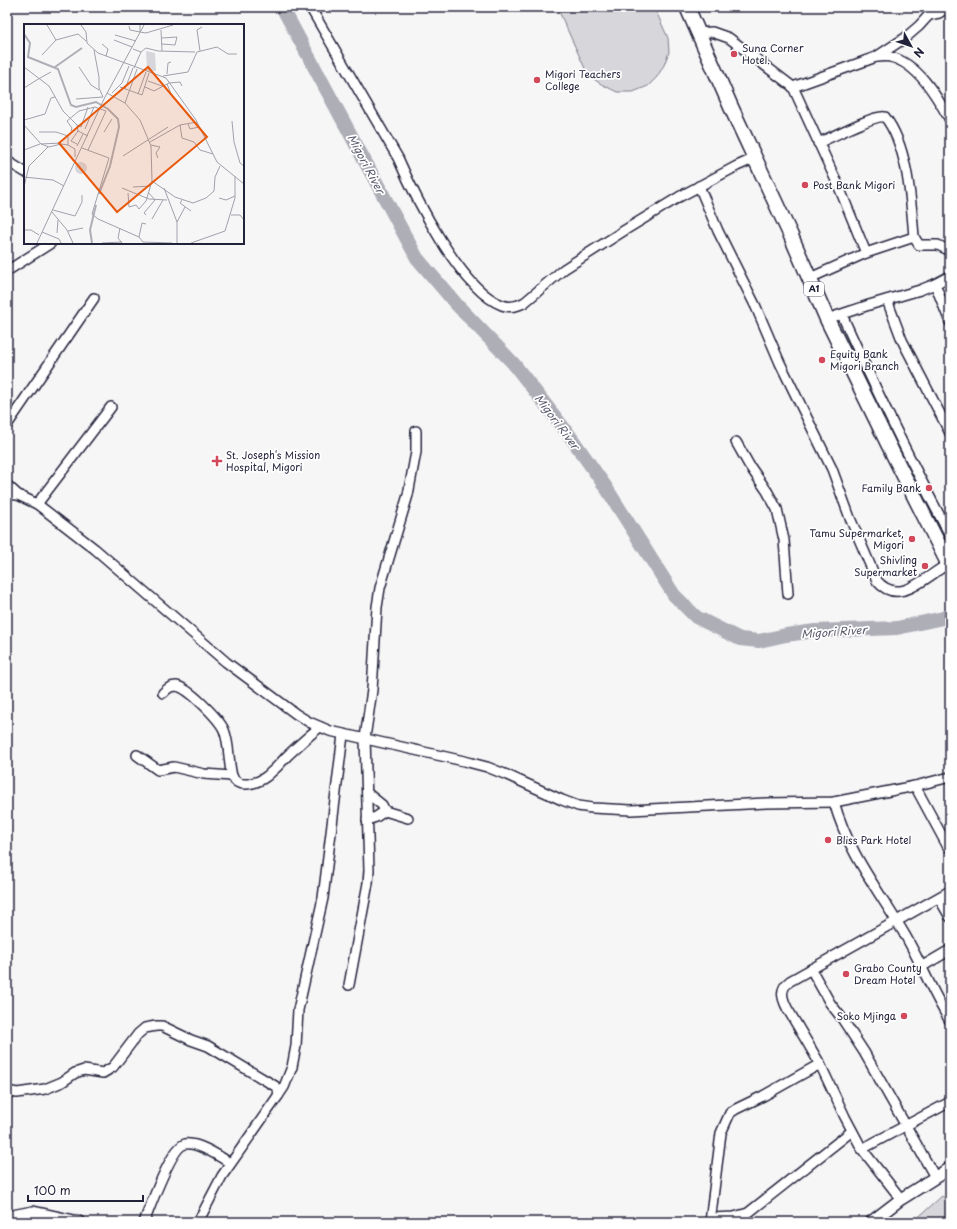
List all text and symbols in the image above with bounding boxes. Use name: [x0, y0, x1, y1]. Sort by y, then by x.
inset map: [24, 24, 244, 244]
north arrow: [891, 26, 931, 66]
place label: Suna Corner Hotel.: [742, 40, 804, 67]
text: N: [910, 44, 928, 62]
marker: Suna Corner Hotel.: [729, 49, 739, 59]
place label: Migori Teachers College: [545, 66, 621, 93]
marker: Migori Teachers College: [532, 75, 542, 85]
water label: Migori River: [344, 131, 390, 198]
place label: Post Bank Migori: [813, 177, 895, 192]
marker: Post Bank Migori: [800, 180, 810, 190]
road number: A1: [804, 282, 824, 296]
place label: Equity Bank Migori Branch: [830, 346, 899, 373]
marker: Equity Bank Migori Branch: [817, 355, 827, 365]
water label: Migori River: [531, 390, 585, 454]
place label: St. Joseph's Mission Hospital, Migori: [226, 447, 320, 474]
marker: St. Joseph's Mission Hospital, Migori: [211, 455, 223, 467]
place label: Family Bank: [862, 480, 921, 495]
marker: Family Bank: [924, 483, 934, 493]
place label: Tamu Supermarket, Migori: [809, 525, 904, 552]
marker: Tamu Supermarket, Migori: [907, 534, 917, 544]
place label: Shivling Supermarket: [854, 552, 917, 579]
marker: Shivling Supermarket: [920, 561, 930, 571]
water label: Migori River: [801, 621, 869, 642]
place label: Bliss Park Hotel: [836, 832, 911, 847]
marker: Bliss Park Hotel: [823, 835, 833, 845]
place label: Grabo County Dream Hotel: [854, 960, 922, 987]
marker: Grabo County Dream Hotel: [841, 969, 851, 979]
place label: Soko Mjinga: [836, 1008, 897, 1023]
marker: Soko Mjinga: [899, 1011, 909, 1021]
scale bar: [28, 1177, 143, 1203]
text: 100 m: [34, 1181, 71, 1199]

